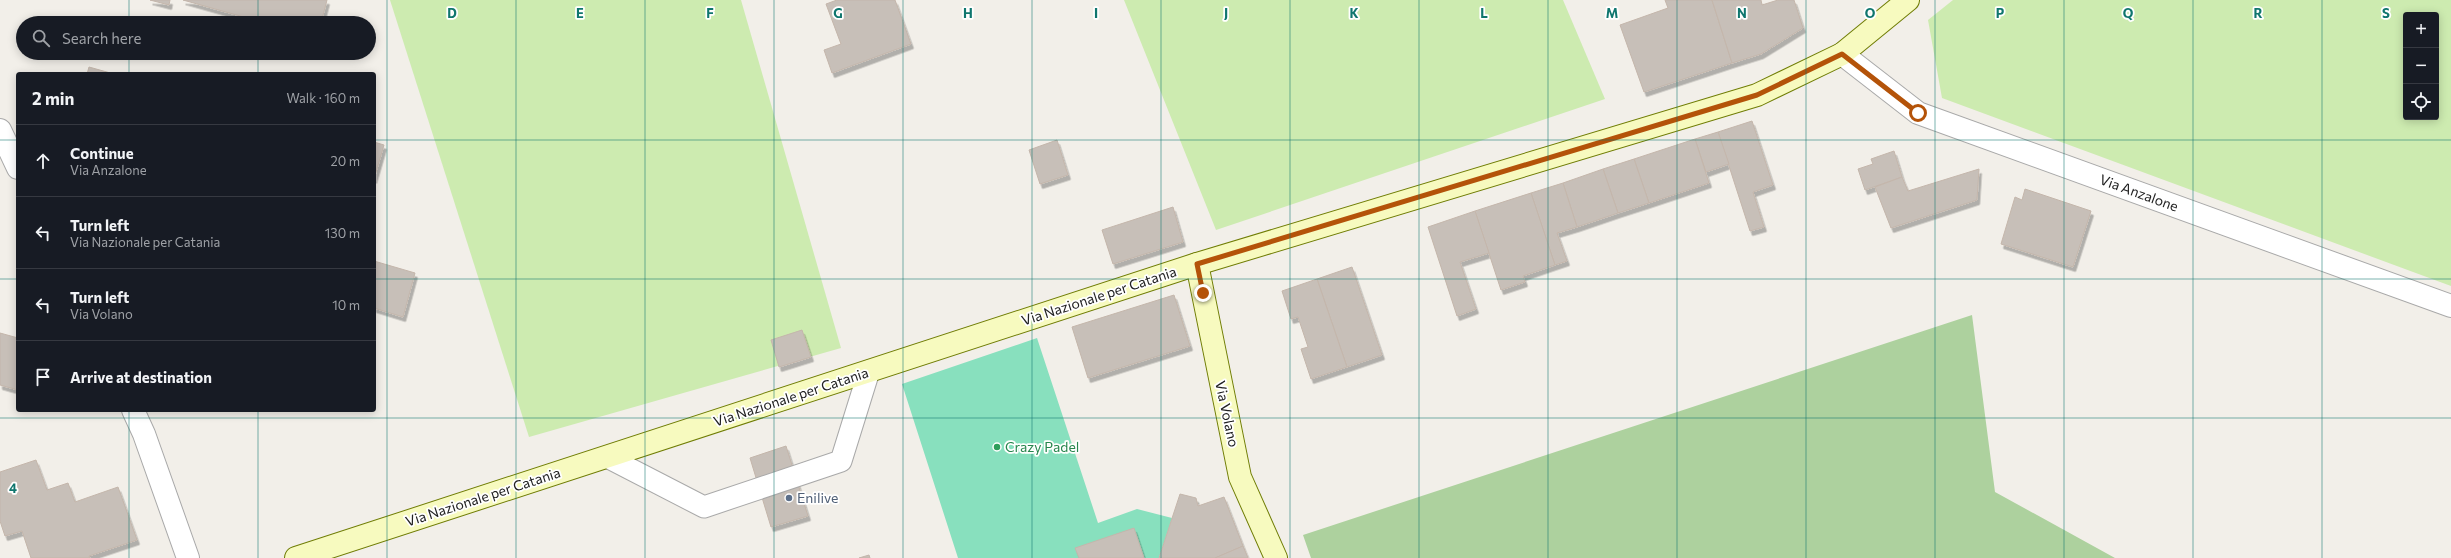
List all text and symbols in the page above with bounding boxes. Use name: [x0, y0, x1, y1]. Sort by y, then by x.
text: D: [447, 5, 457, 21]
text: E: [576, 5, 584, 21]
text: F: [706, 5, 714, 21]
text: G: [833, 5, 843, 21]
text: H: [963, 5, 973, 21]
text: I: [1094, 5, 1098, 21]
text: J: [1224, 5, 1228, 21]
text: K: [1349, 5, 1359, 21]
text: L: [1480, 5, 1488, 21]
text: M: [1606, 5, 1618, 21]
text: N: [1737, 5, 1747, 21]
text: O: [1865, 5, 1876, 21]
text: P: [1996, 5, 2005, 21]
text: Q: [2123, 5, 2134, 21]
text: R: [2254, 5, 2263, 21]
text: S: [2382, 5, 2390, 21]
map controls: [2403, 12, 2439, 120]
button: +: [2403, 12, 2439, 48]
search box: [16, 16, 376, 60]
icon: search: [30, 27, 52, 49]
text: Search here: [62, 29, 141, 47]
button: −: [2403, 48, 2439, 84]
button: locate: [2403, 84, 2439, 120]
text: 2 min: [32, 88, 74, 109]
text: Walk · 160 m: [286, 90, 360, 106]
route start: [1909, 104, 1927, 122]
text: Continue: [70, 144, 134, 162]
icon: ahead: [32, 150, 54, 172]
text: 20 m: [331, 153, 360, 169]
text: Via Anzalone: [70, 162, 147, 178]
street label: Via Anzalone: [2097, 170, 2181, 215]
text: Turn left: [70, 216, 129, 234]
icon: left: [32, 222, 54, 244]
text: 130 m: [325, 225, 360, 241]
text: Via Nazionale per Catania: [70, 234, 220, 250]
street label: Via Nazionale per Catania: [1019, 262, 1178, 329]
route end: [1194, 284, 1212, 302]
text: Turn left: [70, 288, 129, 306]
icon: left: [32, 294, 54, 316]
text: 10 m: [332, 297, 360, 313]
text: Via Volano: [70, 306, 133, 322]
street label: Via Nazionale per Catania: [711, 363, 870, 430]
icon: arrive: [32, 366, 54, 388]
text: Arrive at destination: [70, 368, 212, 386]
street label: Via Volano: [1212, 379, 1243, 449]
place label: Crazy Padel: [1005, 438, 1079, 455]
marker: Crazy Padel: [992, 442, 1002, 452]
street label: Via Nazionale per Catania: [403, 463, 562, 530]
text: 4: [9, 480, 17, 496]
place label: Enilive: [797, 489, 838, 506]
marker: Enilive: [784, 493, 794, 503]

